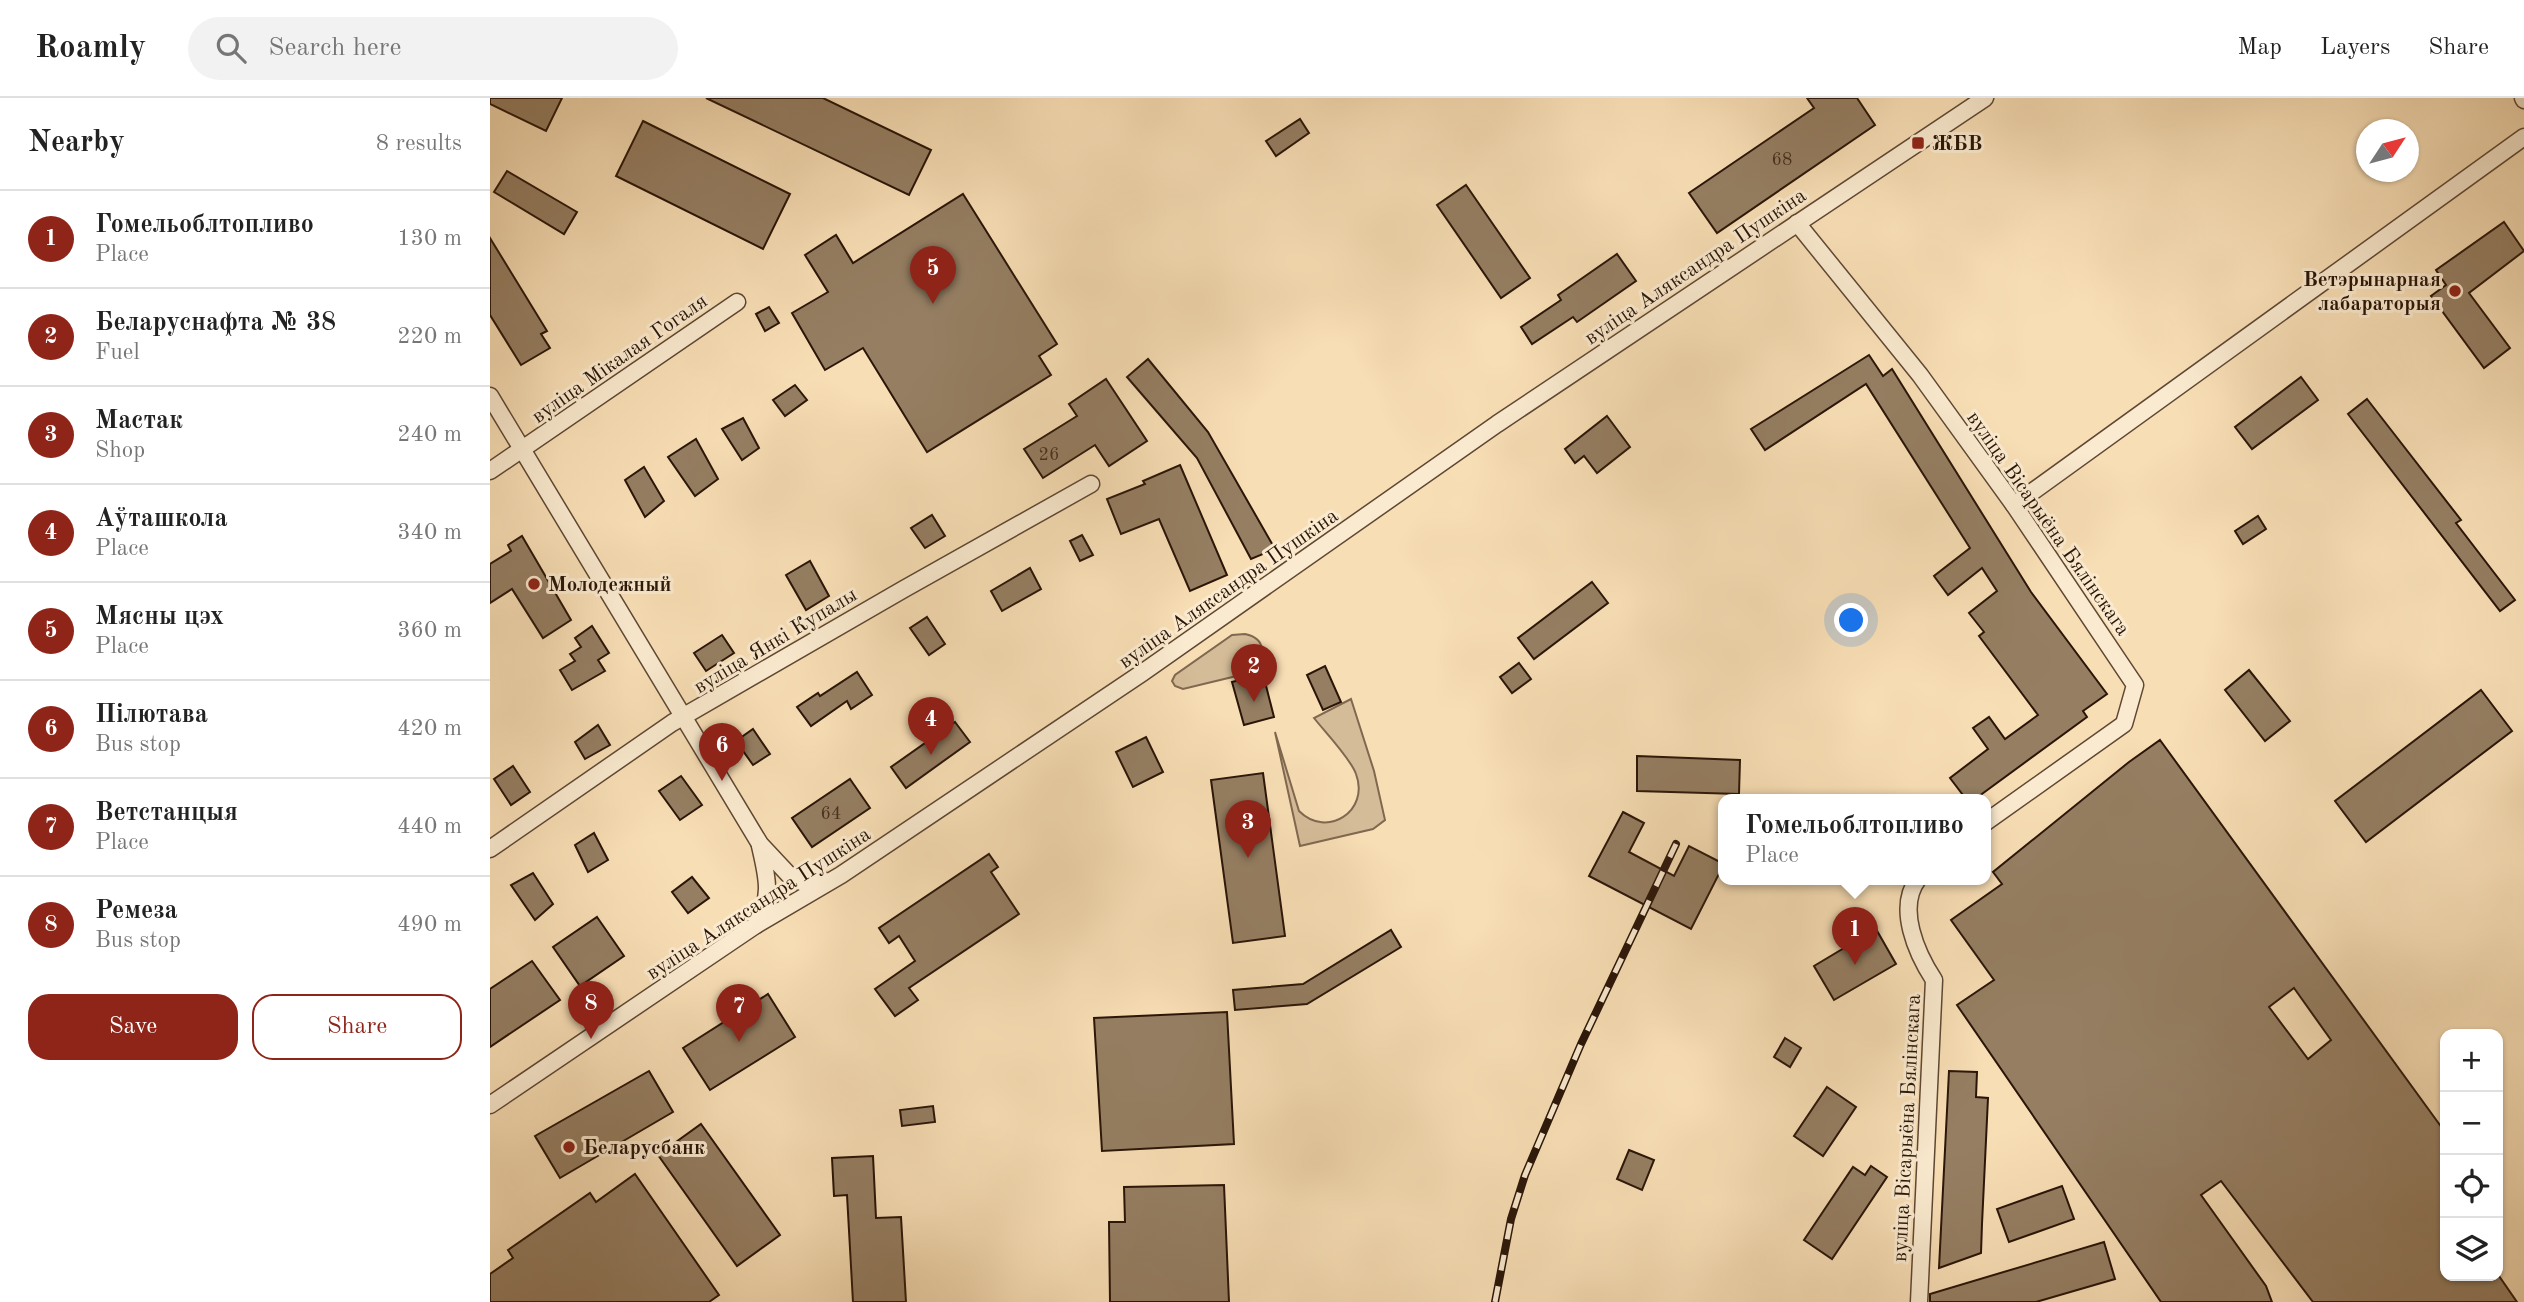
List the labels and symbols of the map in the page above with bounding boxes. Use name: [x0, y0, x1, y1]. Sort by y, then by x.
north arrow: [2356, 119, 2419, 182]
place label: ЖБВ: [1932, 134, 1982, 155]
marker: ЖБВ: [1910, 135, 1926, 151]
house number: 68: [1772, 151, 1792, 169]
street label: вуліца Аляксандра Пушкіна: [1581, 185, 1810, 349]
pin: 5: [910, 246, 956, 304]
place label: Ветэрынарная лабараторыя: [2303, 270, 2441, 315]
marker: Ветэрынарная лабараторыя: [2447, 283, 2463, 299]
street label: вуліца Мікалая Гогаля: [528, 291, 712, 428]
street label: вуліца Вісарыёна Бялінскага: [1962, 408, 2133, 640]
house number: 26: [1039, 446, 1059, 464]
street label: вуліца Аляксандра Пушкіна: [1115, 505, 1342, 673]
place label: Молодежный: [548, 575, 672, 596]
marker: Молодежный: [526, 576, 542, 592]
street label: вуліца Янкі Купалы: [691, 584, 861, 698]
your location: [1834, 603, 1868, 637]
pin: 2: [1231, 644, 1277, 702]
pin: 4: [908, 697, 954, 755]
pin: 6: [699, 723, 745, 781]
pin: 3: [1225, 800, 1271, 858]
house number: 64: [821, 805, 841, 823]
street label: вуліца Аляксандра Пушкіна: [643, 824, 875, 985]
pin: 1: [1832, 907, 1878, 965]
pin: 8: [568, 981, 614, 1039]
pin: 7: [716, 984, 762, 1042]
street label: вуліца Вісарыёна Бялінскага: [1890, 994, 1925, 1263]
place label: Беларусбанк: [583, 1138, 705, 1159]
marker: Беларусбанк: [561, 1139, 577, 1155]

